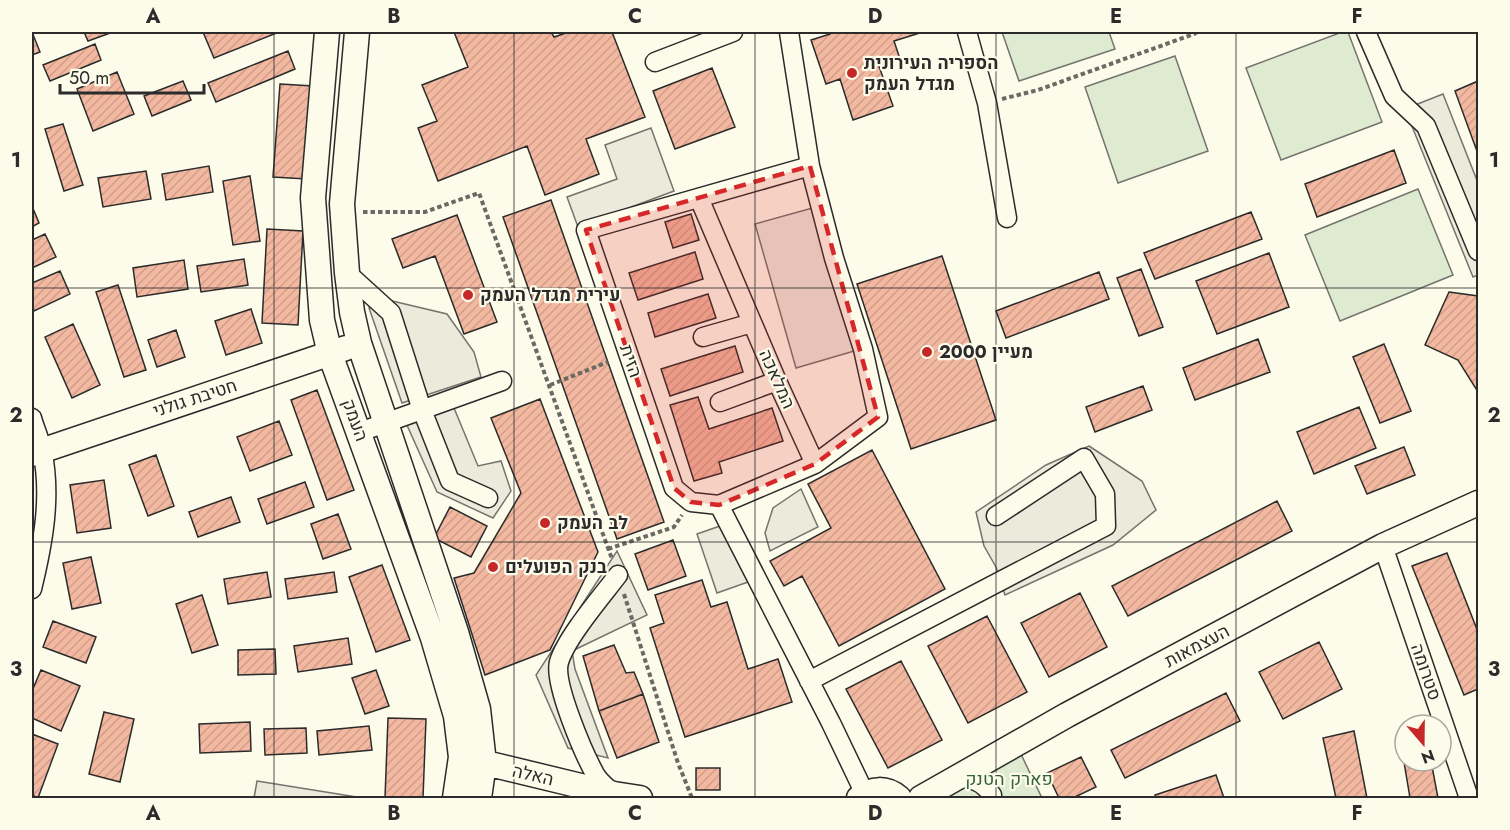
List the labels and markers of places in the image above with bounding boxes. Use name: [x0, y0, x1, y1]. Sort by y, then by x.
place label: הספריה העירונית מגדל העמק: [864, 50, 998, 97]
marker: הספריה העירונית מגדל העמק: [845, 66, 859, 80]
place label: עירית מגדל העמק: [480, 282, 620, 308]
marker: עירית מגדל העמק: [461, 288, 475, 302]
place label: מעיין 2000: [939, 339, 1033, 365]
marker: מעיין 2000: [920, 345, 934, 359]
place label: לב העמק: [557, 510, 628, 536]
marker: לב העמק: [538, 516, 552, 530]
place label: בנק הפועלים: [505, 554, 607, 580]
marker: בנק הפועלים: [486, 560, 500, 574]

